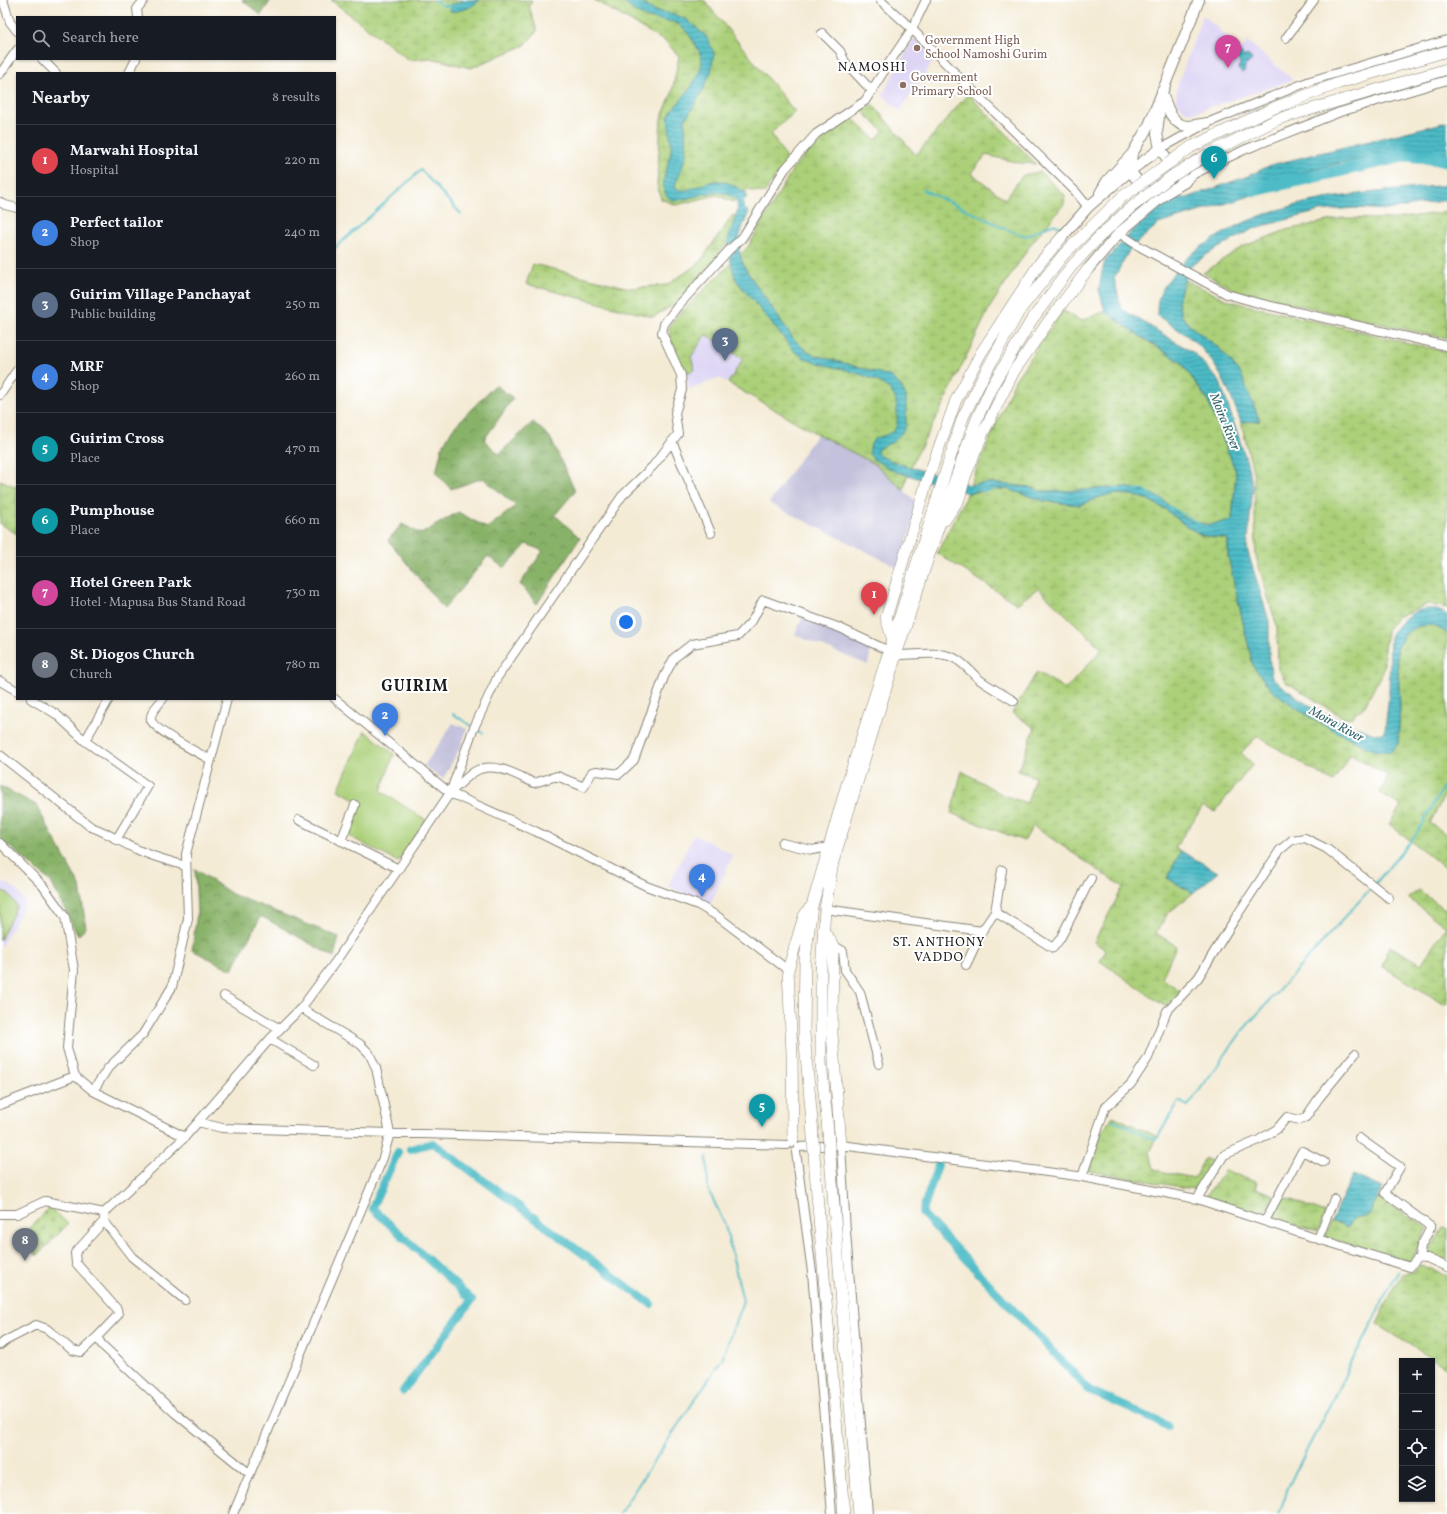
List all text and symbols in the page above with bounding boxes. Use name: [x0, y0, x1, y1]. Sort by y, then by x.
search box: [16, 16, 336, 60]
icon: search: [30, 27, 52, 49]
text: Search here: [62, 28, 139, 49]
place label: Government High School Namoshi Gurim: [925, 33, 1048, 63]
pin: 7: [1215, 35, 1241, 68]
marker: Government High School Namoshi Gurim: [912, 43, 922, 53]
district label: NAMOSHI: [838, 59, 906, 77]
place label: Government Primary School: [911, 70, 992, 100]
marker: Government Primary School: [898, 80, 908, 90]
text: Nearby: [32, 87, 90, 110]
text: 8 results: [272, 89, 320, 107]
text: Marwahi Hospital: [70, 141, 198, 162]
pin: 6: [1201, 146, 1227, 179]
text: 1: [42, 152, 48, 170]
text: 220 m: [284, 152, 320, 170]
text: Hospital: [70, 162, 119, 180]
text: Perfect tailor: [70, 213, 163, 234]
text: 2: [42, 224, 48, 242]
text: 240 m: [284, 224, 320, 242]
text: Shop: [70, 234, 99, 252]
text: Guirim Village Panchayat: [70, 285, 251, 306]
text: 3: [42, 296, 48, 314]
text: 250 m: [285, 296, 320, 314]
text: Public building: [70, 306, 156, 324]
pin: 3: [712, 328, 738, 361]
text: MRF: [70, 357, 104, 378]
text: 4: [41, 368, 49, 386]
text: 260 m: [285, 368, 320, 386]
text: Shop: [70, 378, 99, 396]
water label: Moira River: [1204, 390, 1244, 453]
text: Guirim Cross: [70, 429, 164, 450]
text: 5: [42, 440, 48, 458]
text: 470 m: [285, 440, 320, 458]
text: Place: [70, 450, 100, 468]
text: Pumphouse: [70, 501, 155, 522]
text: 6: [41, 512, 49, 530]
text: 660 m: [285, 512, 320, 530]
text: Place: [70, 522, 100, 540]
text: Hotel Green Park: [70, 573, 192, 594]
pin: 1: [861, 582, 887, 615]
text: 7: [42, 584, 48, 602]
text: 730 m: [286, 584, 320, 602]
text: Hotel · Mapusa Bus Stand Road: [70, 594, 246, 612]
your location: [616, 612, 636, 632]
text: St. Diogos Church: [70, 645, 195, 666]
text: 8: [41, 656, 49, 674]
text: 780 m: [286, 656, 320, 674]
text: Church: [70, 666, 112, 684]
district label: GUIRIM: [381, 676, 449, 698]
water label: Moira River: [1304, 702, 1367, 748]
pin: 2: [372, 703, 398, 736]
pin: 4: [689, 864, 715, 897]
district label: ST. ANTHONY VADDO: [892, 934, 986, 967]
pin: 5: [749, 1094, 775, 1127]
pin: 8: [12, 1228, 38, 1261]
map controls: [1399, 1358, 1435, 1502]
button: +: [1399, 1358, 1435, 1394]
button: −: [1399, 1394, 1435, 1430]
button: locate: [1399, 1430, 1435, 1466]
button: layers: [1399, 1466, 1435, 1502]

